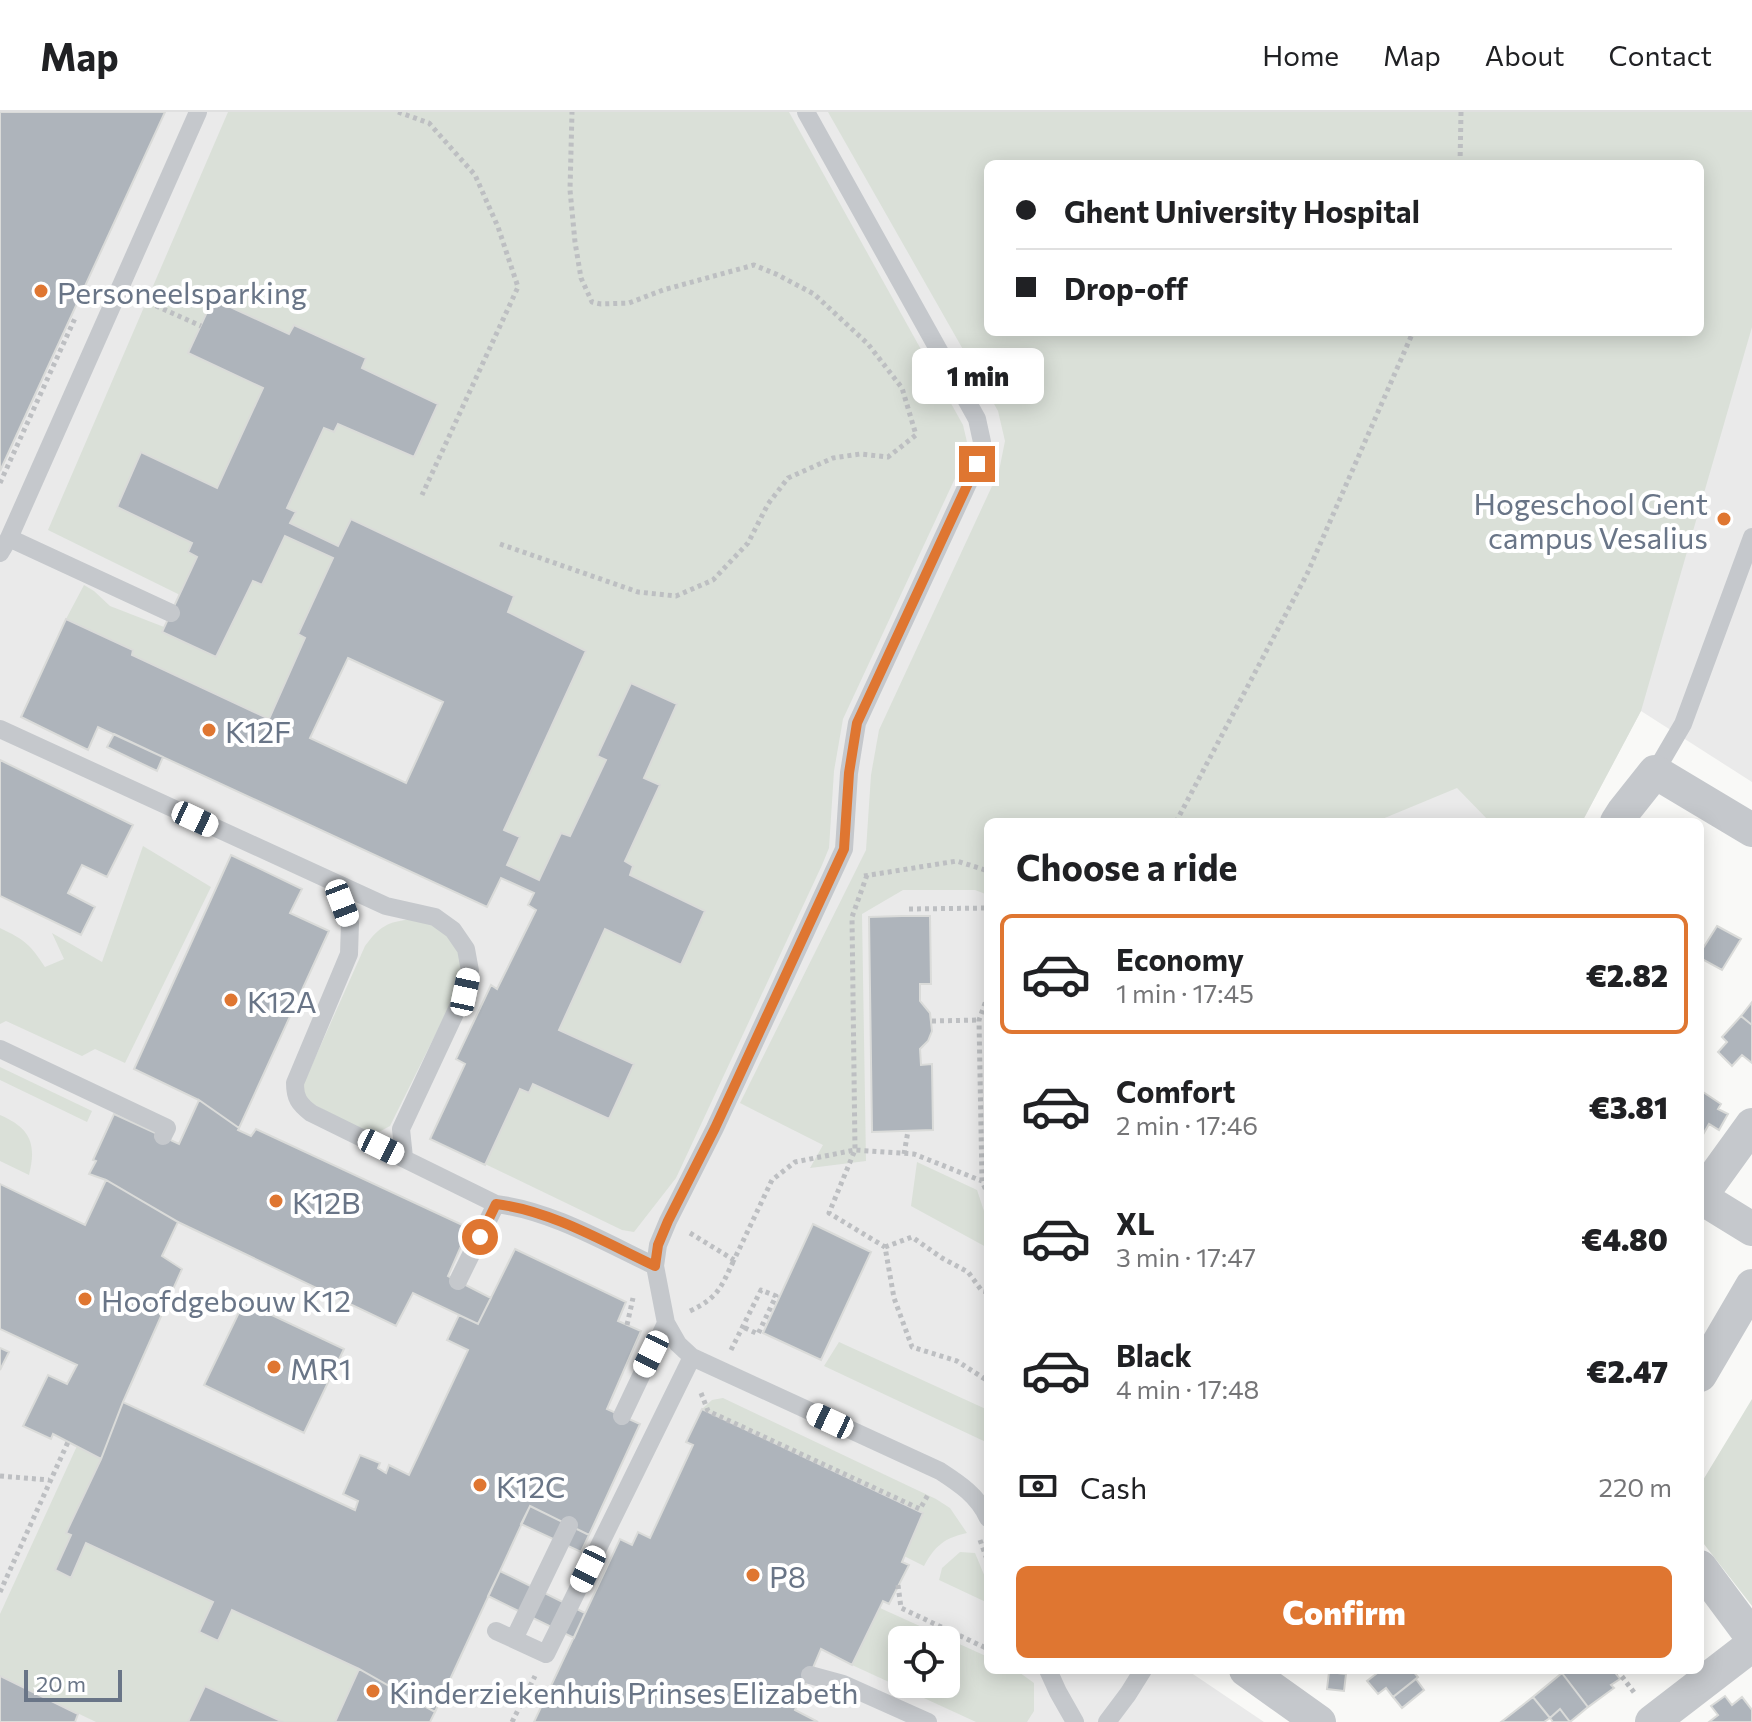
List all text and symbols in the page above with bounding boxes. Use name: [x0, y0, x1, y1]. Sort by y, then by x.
text: Map: [40, 32, 119, 79]
text: Home: [1262, 38, 1339, 72]
text: Map: [1383, 38, 1441, 72]
text: About: [1485, 38, 1565, 72]
text: Contact: [1609, 38, 1712, 72]
text: Ghent University Hospital: [1064, 192, 1420, 229]
text: Drop-off: [1064, 269, 1188, 306]
place label: Personeelsparking: [57, 273, 307, 310]
marker: Personeelsparking: [32, 282, 50, 300]
callout: 1 min: [911, 348, 1043, 404]
text: 1 min: [947, 360, 1009, 391]
route end: [959, 446, 995, 482]
place label: Hogeschool Gent campus Vesalius: [1474, 484, 1708, 555]
marker: Hogeschool Gent campus Vesalius: [1715, 510, 1733, 528]
place label: K12F: [225, 712, 291, 749]
marker: K12F: [200, 721, 218, 739]
car: [168, 798, 222, 840]
text: Choose a ride: [1016, 844, 1237, 888]
car: [322, 876, 362, 930]
icon: car: [1020, 938, 1092, 1010]
text: Economy: [1116, 940, 1244, 977]
text: €2.82: [1586, 956, 1668, 993]
car: [448, 966, 482, 1018]
text: 1 min · 17:45: [1116, 977, 1254, 1008]
place label: K12A: [247, 982, 317, 1019]
marker: K12A: [222, 991, 240, 1009]
icon: car: [1020, 1070, 1092, 1142]
text: Comfort: [1116, 1072, 1235, 1109]
text: €3.81: [1589, 1088, 1668, 1125]
text: 2 min · 17:46: [1116, 1109, 1258, 1140]
car: [354, 1126, 408, 1168]
place label: K12B: [292, 1183, 360, 1220]
marker: K12B: [267, 1192, 285, 1210]
icon: car: [1020, 1202, 1092, 1274]
text: XL: [1116, 1204, 1155, 1241]
route start: [462, 1219, 498, 1255]
text: €4.80: [1581, 1220, 1668, 1257]
text: 3 min · 17:47: [1116, 1241, 1256, 1272]
place label: Hoofdgebouw K12: [101, 1281, 351, 1318]
marker: Hoofdgebouw K12: [76, 1290, 94, 1308]
car: [630, 1327, 672, 1381]
icon: car: [1020, 1334, 1092, 1406]
text: Black: [1116, 1336, 1192, 1373]
place label: MR1: [290, 1349, 352, 1386]
text: €2.47: [1586, 1352, 1668, 1389]
marker: MR1: [265, 1358, 283, 1376]
text: 4 min · 17:48: [1116, 1373, 1259, 1404]
car: [803, 1400, 857, 1442]
icon: cash: [1016, 1464, 1060, 1508]
place label: K12C: [496, 1467, 566, 1504]
text: Cash: [1080, 1468, 1147, 1505]
text: 220 m: [1599, 1471, 1672, 1502]
marker: K12C: [471, 1476, 489, 1494]
car: [567, 1542, 609, 1596]
place label: P8: [769, 1557, 806, 1594]
marker: P8: [744, 1566, 762, 1584]
button: Confirm: [1016, 1566, 1672, 1658]
map controls: [888, 1626, 960, 1698]
button: locate: [888, 1626, 960, 1698]
scale bar: [24, 1666, 122, 1702]
text: 20 m: [36, 1670, 86, 1697]
place label: Kinderziekenhuis Prinses Elizabeth: [389, 1673, 858, 1710]
marker: Kinderziekenhuis Prinses Elizabeth: [364, 1682, 382, 1700]

